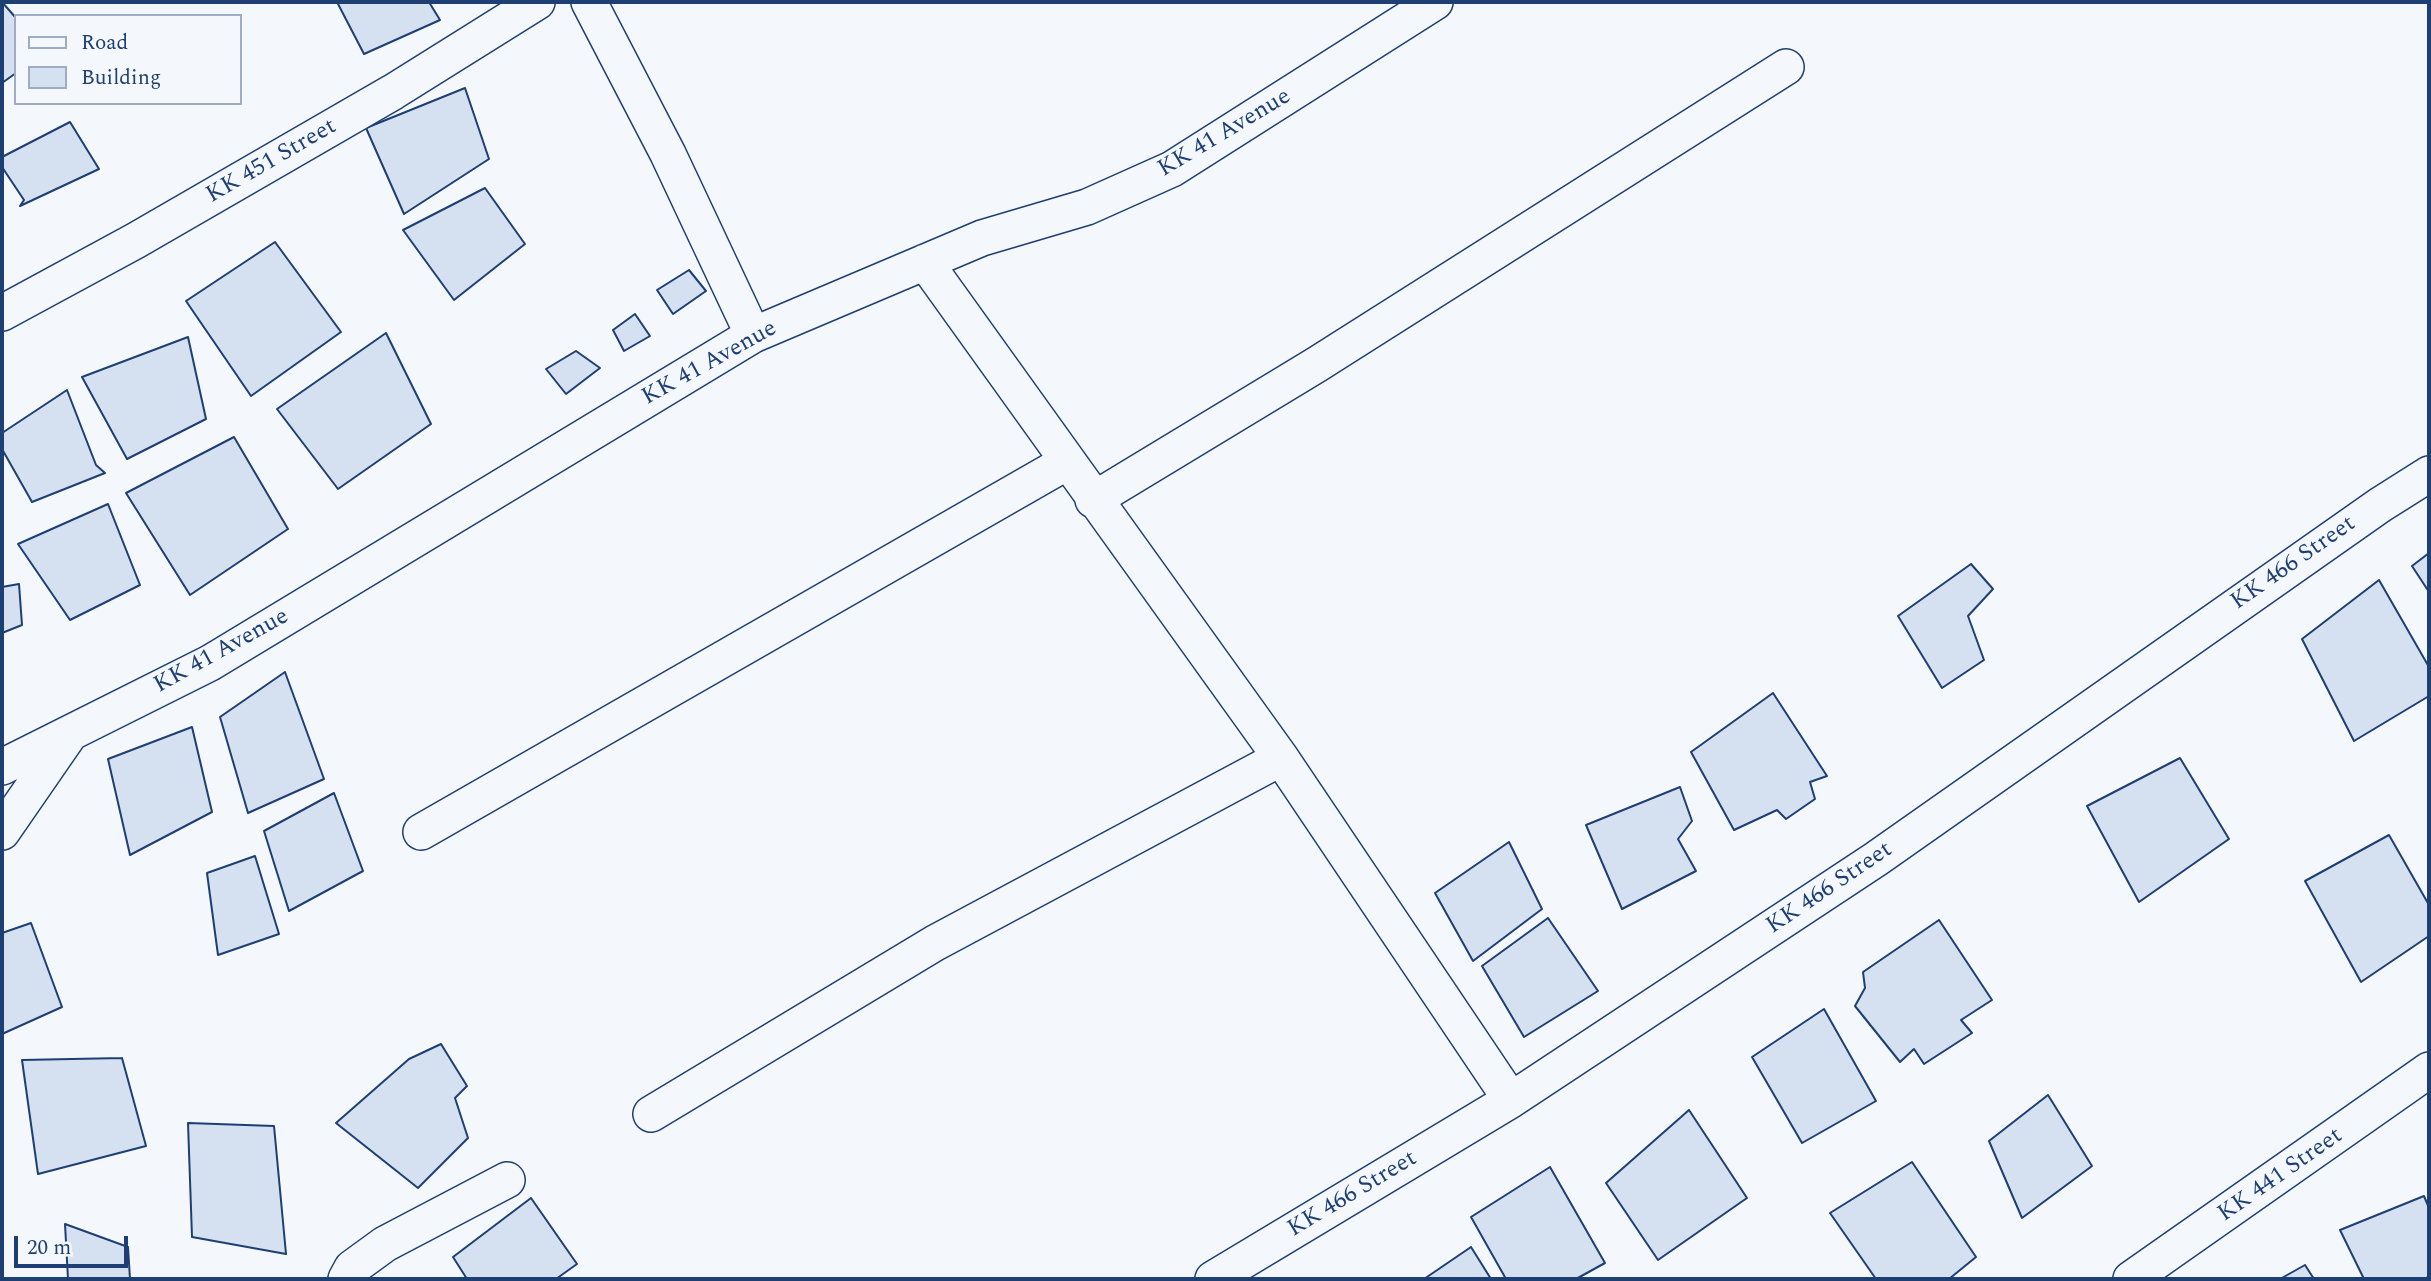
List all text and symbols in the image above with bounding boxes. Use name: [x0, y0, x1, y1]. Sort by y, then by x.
legend: [14, 14, 242, 105]
text: Road: [81, 27, 128, 59]
text: Building: [81, 62, 161, 94]
street label: KK 41 Avenue: [1153, 83, 1297, 185]
street label: KK 451 Street: [202, 113, 342, 211]
street label: KK 41 Avenue: [638, 315, 782, 413]
street label: KK 466 Street: [2226, 510, 2362, 618]
street label: KK 41 Avenue: [150, 603, 294, 701]
street label: KK 466 Street: [1762, 836, 1898, 942]
street label: KK 441 Street: [2213, 1122, 2349, 1230]
street label: KK 466 Street: [1283, 1145, 1423, 1245]
scale bar: [18, 1222, 131, 1266]
text: 20 m: [27, 1232, 71, 1264]

